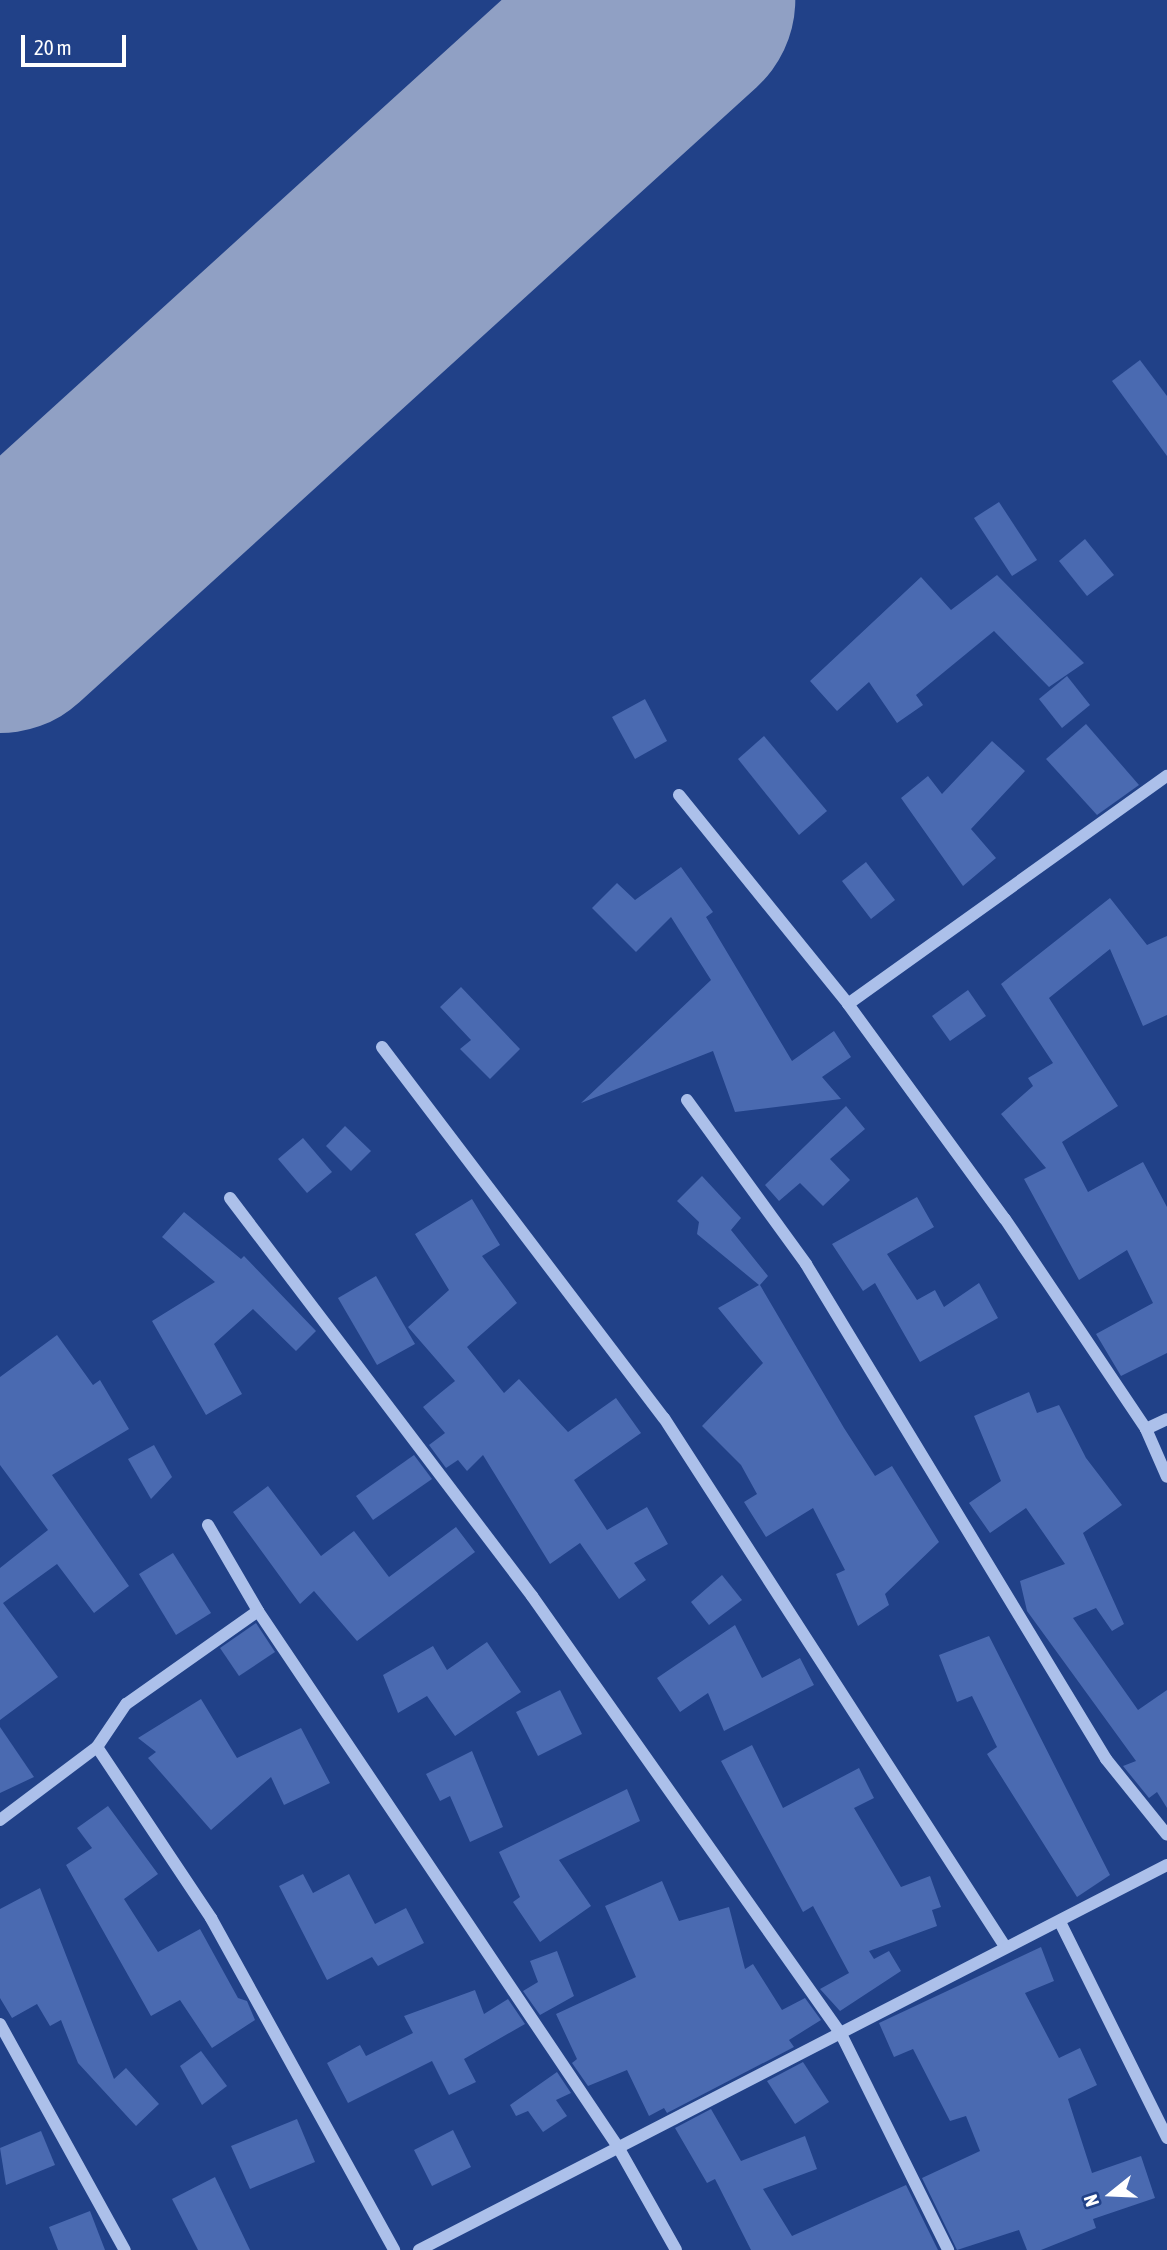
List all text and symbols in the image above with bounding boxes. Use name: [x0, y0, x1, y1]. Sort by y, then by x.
scale bar: [24, 21, 130, 65]
text: 20 m: [34, 35, 72, 59]
north arrow: [1076, 2159, 1146, 2229]
text: N: [1079, 2192, 1103, 2209]

